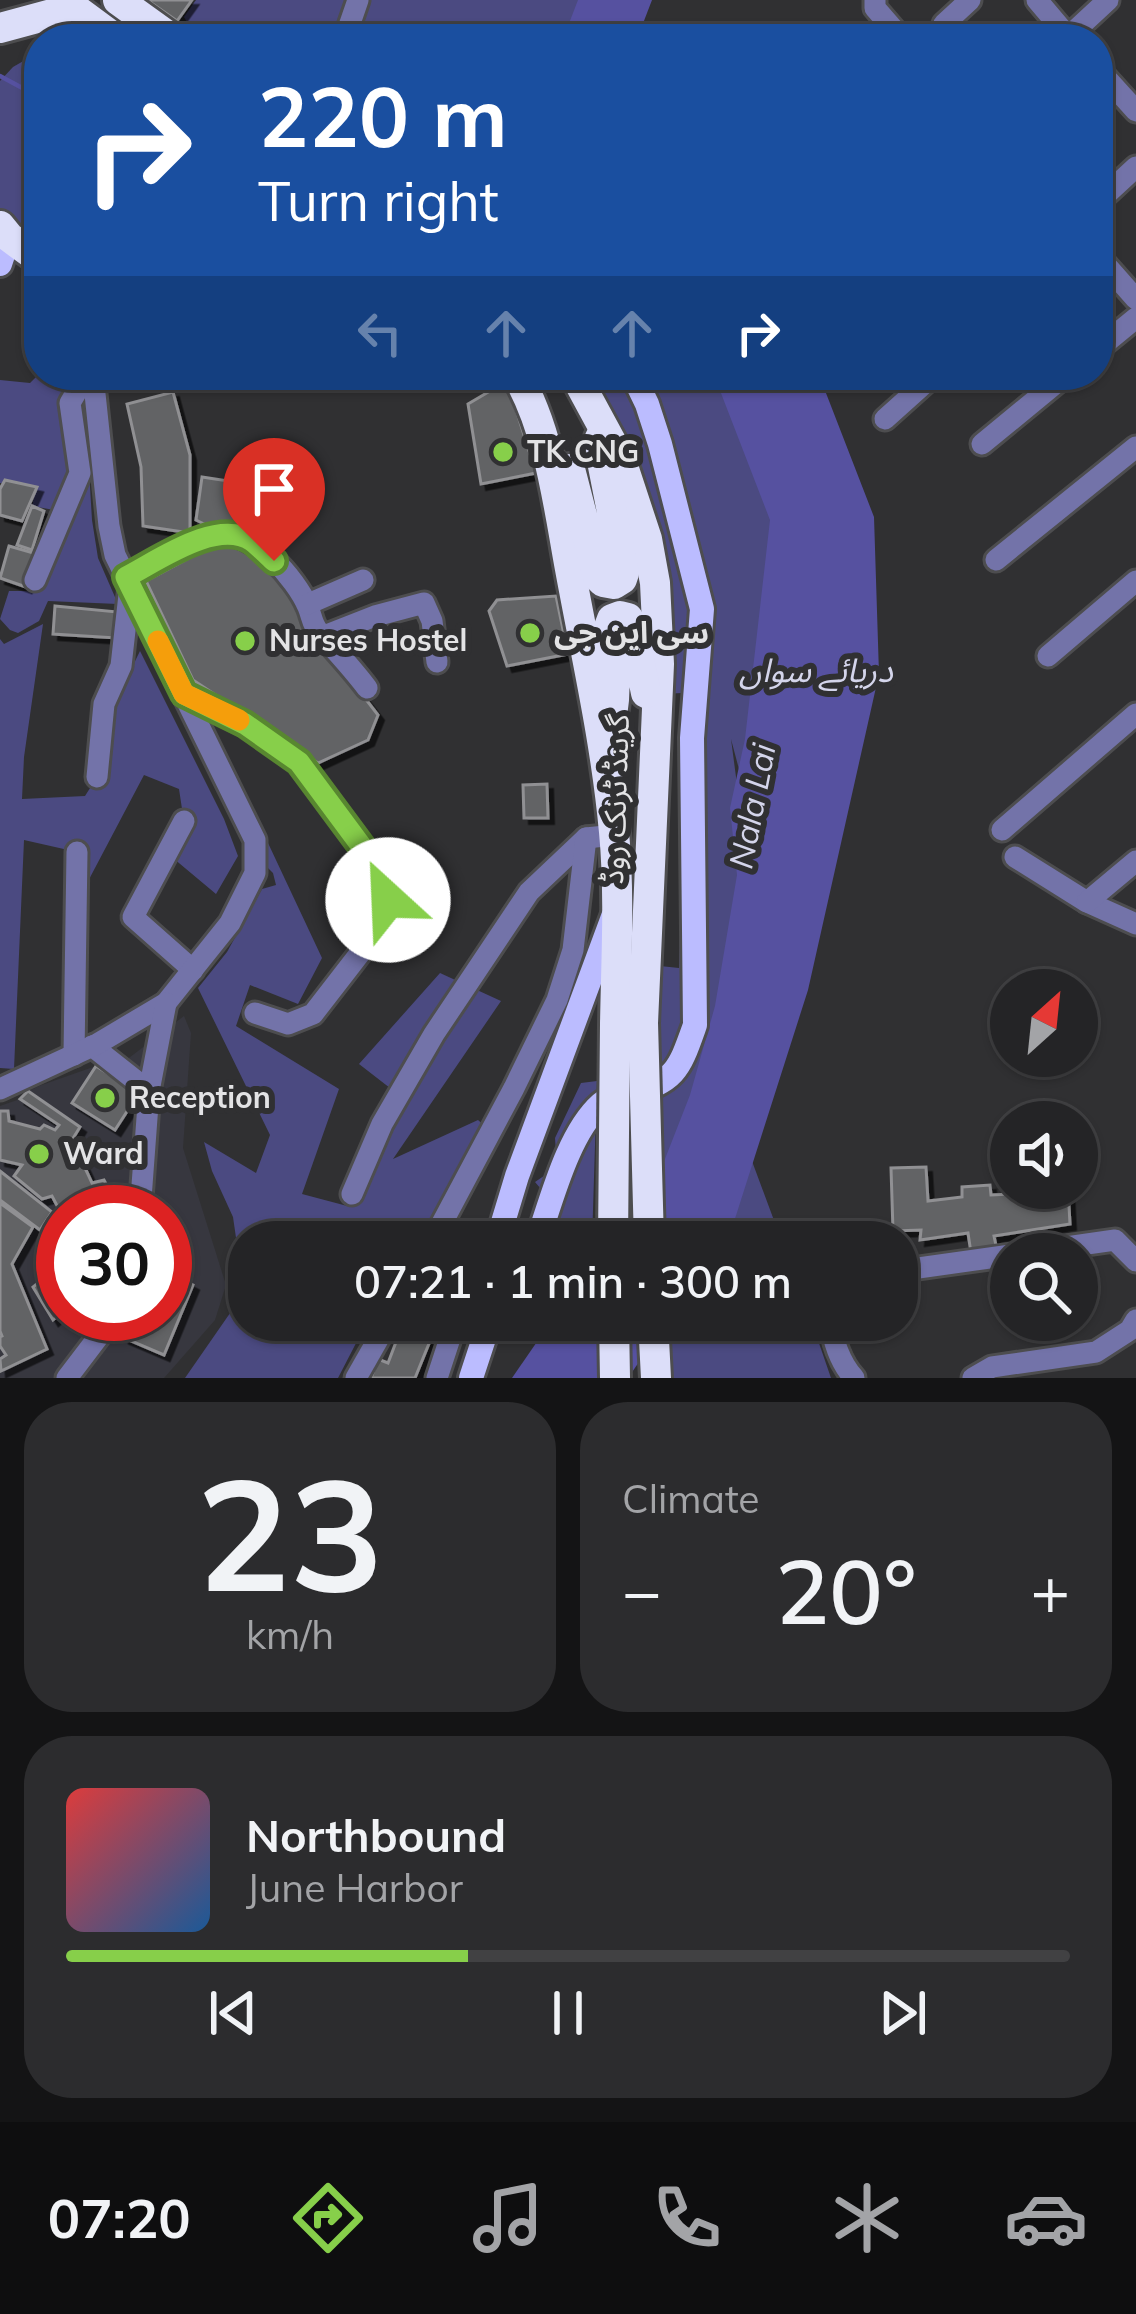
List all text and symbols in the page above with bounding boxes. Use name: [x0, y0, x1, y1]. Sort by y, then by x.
text: 220 m: [258, 63, 508, 168]
icon: right: [60, 72, 216, 228]
text: Turn right: [258, 167, 499, 235]
icon: left: [347, 300, 413, 366]
icon: ahead: [473, 300, 539, 366]
icon: ahead: [599, 300, 665, 366]
icon: right: [725, 300, 791, 366]
place label: TK CNG: [527, 432, 639, 470]
pin: [223, 438, 325, 561]
marker: TK CNG: [490, 439, 516, 465]
icon: arrive: [241, 456, 307, 522]
place label: سی این جی: [554, 613, 709, 651]
marker: سی این جی: [517, 620, 543, 646]
place label: Nurses Hostel: [269, 621, 467, 659]
marker: Nurses Hostel: [232, 628, 258, 654]
water label: دریائے سواں: [739, 649, 893, 692]
street label: گرینڈ ٹرنک روڈ: [593, 713, 637, 885]
water label: Nala Lai: [719, 740, 784, 872]
position arrow: [325, 837, 451, 963]
north arrow: [990, 969, 1098, 1077]
map controls: [990, 969, 1098, 1341]
place label: Reception: [129, 1078, 271, 1116]
marker: Reception: [92, 1085, 118, 1111]
button: sound: [990, 1101, 1098, 1209]
place label: Ward: [63, 1134, 144, 1172]
marker: Ward: [26, 1141, 52, 1167]
speed limit sign: 30: [36, 1185, 192, 1341]
button: search: [990, 1233, 1098, 1341]
text: 07:21 · 1 min · 300 m: [354, 1253, 792, 1309]
text: 23: [196, 1434, 384, 1630]
text: Climate: [622, 1474, 760, 1523]
text: 20°: [775, 1534, 917, 1647]
text: −: [622, 1549, 662, 1632]
text: +: [1030, 1549, 1070, 1632]
text: km/h: [246, 1610, 334, 1659]
text: Northbound: [246, 1807, 506, 1863]
text: June Harbor: [246, 1863, 463, 1912]
icon: previous: [200, 1980, 266, 2046]
icon: pause: [535, 1980, 601, 2046]
icon: next: [870, 1980, 936, 2046]
icon: directions: [286, 2176, 370, 2260]
icon: music: [466, 2176, 550, 2260]
icon: phone: [645, 2176, 729, 2260]
icon: climate: [825, 2176, 909, 2260]
icon: car: [1004, 2176, 1088, 2260]
text: 07:20: [48, 2184, 191, 2252]

